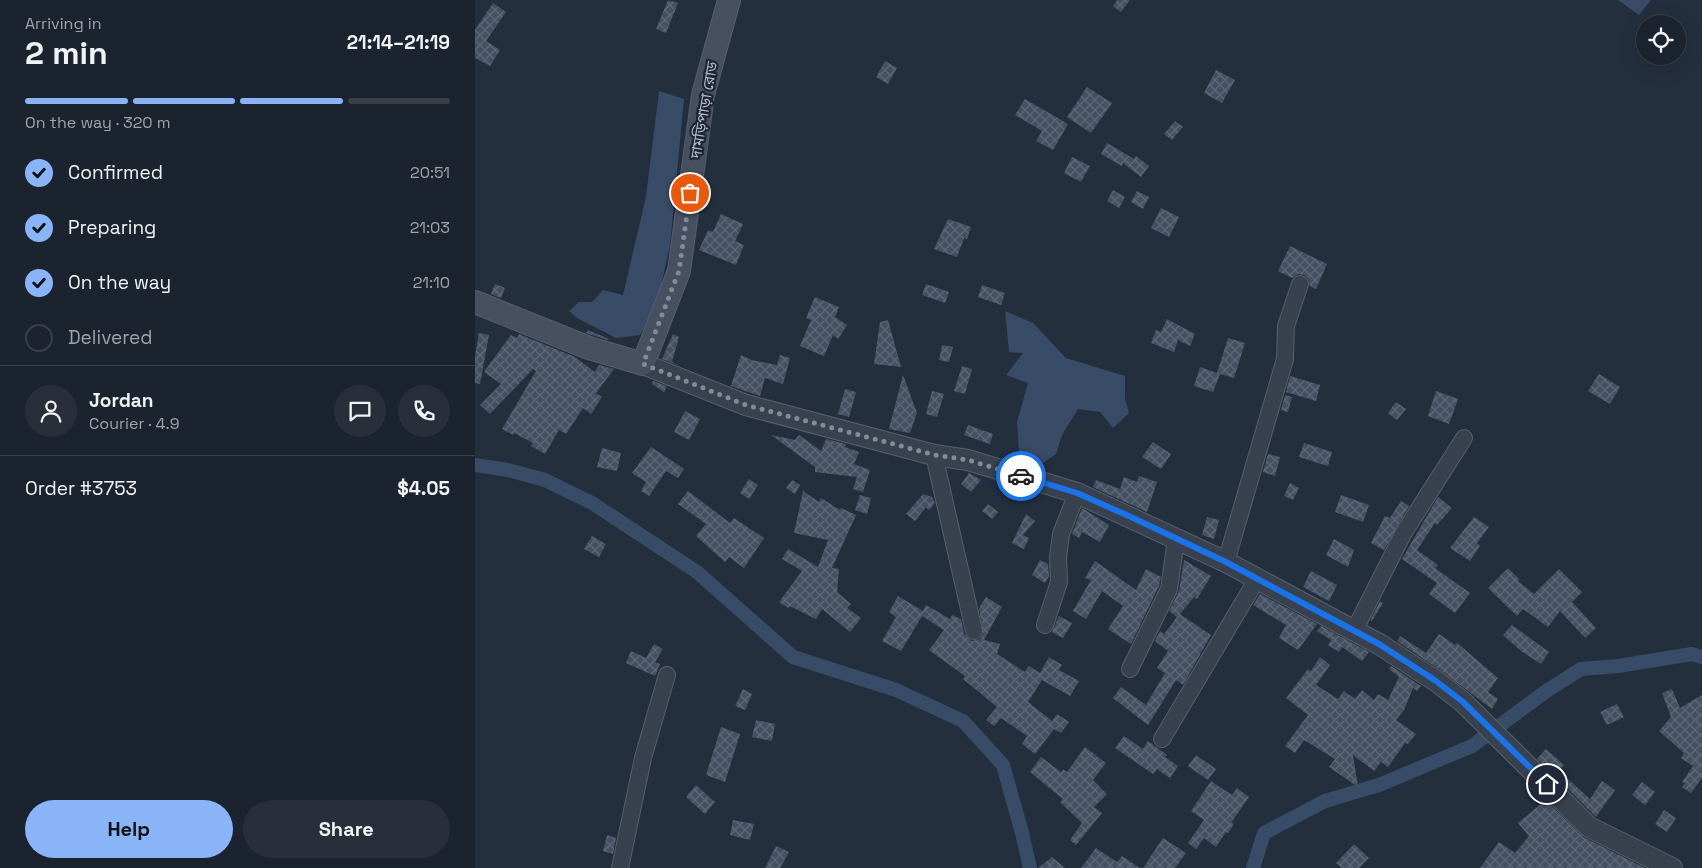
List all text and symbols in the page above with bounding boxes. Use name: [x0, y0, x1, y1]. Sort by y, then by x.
text: Arriving in: [25, 13, 102, 34]
map controls: [1636, 15, 1686, 65]
button: locate: [1636, 15, 1686, 65]
text: 21:14–21:19: [347, 30, 450, 55]
text: 2 min: [25, 33, 108, 73]
street label: দামড়িপাড়া রোড: [685, 59, 721, 161]
text: On the way · 320 m: [25, 112, 171, 133]
icon: check: [25, 159, 53, 187]
text: Confirmed: [68, 160, 163, 185]
text: 20:51: [410, 162, 450, 183]
pin: [669, 172, 711, 214]
icon: bag: [676, 179, 704, 207]
icon: check: [25, 214, 53, 242]
text: Preparing: [68, 215, 156, 240]
text: 21:03: [410, 217, 450, 238]
icon: check: [25, 269, 53, 297]
text: On the way: [68, 270, 171, 295]
text: 21:10: [413, 272, 450, 293]
text: Delivered: [68, 325, 153, 350]
button: person: [25, 385, 77, 437]
button: chat: [334, 385, 386, 437]
button: phone: [398, 385, 450, 437]
text: Jordan: [89, 388, 154, 413]
text: Courier · 4.9: [89, 413, 179, 434]
courier: [996, 451, 1046, 501]
icon: car: [1007, 462, 1035, 490]
text: Order #3753: [25, 476, 137, 501]
text: $4.05: [397, 476, 450, 501]
pin: [1526, 763, 1568, 805]
icon: home: [1533, 770, 1561, 798]
button: Help: [25, 800, 233, 858]
button: Share: [243, 800, 450, 858]

